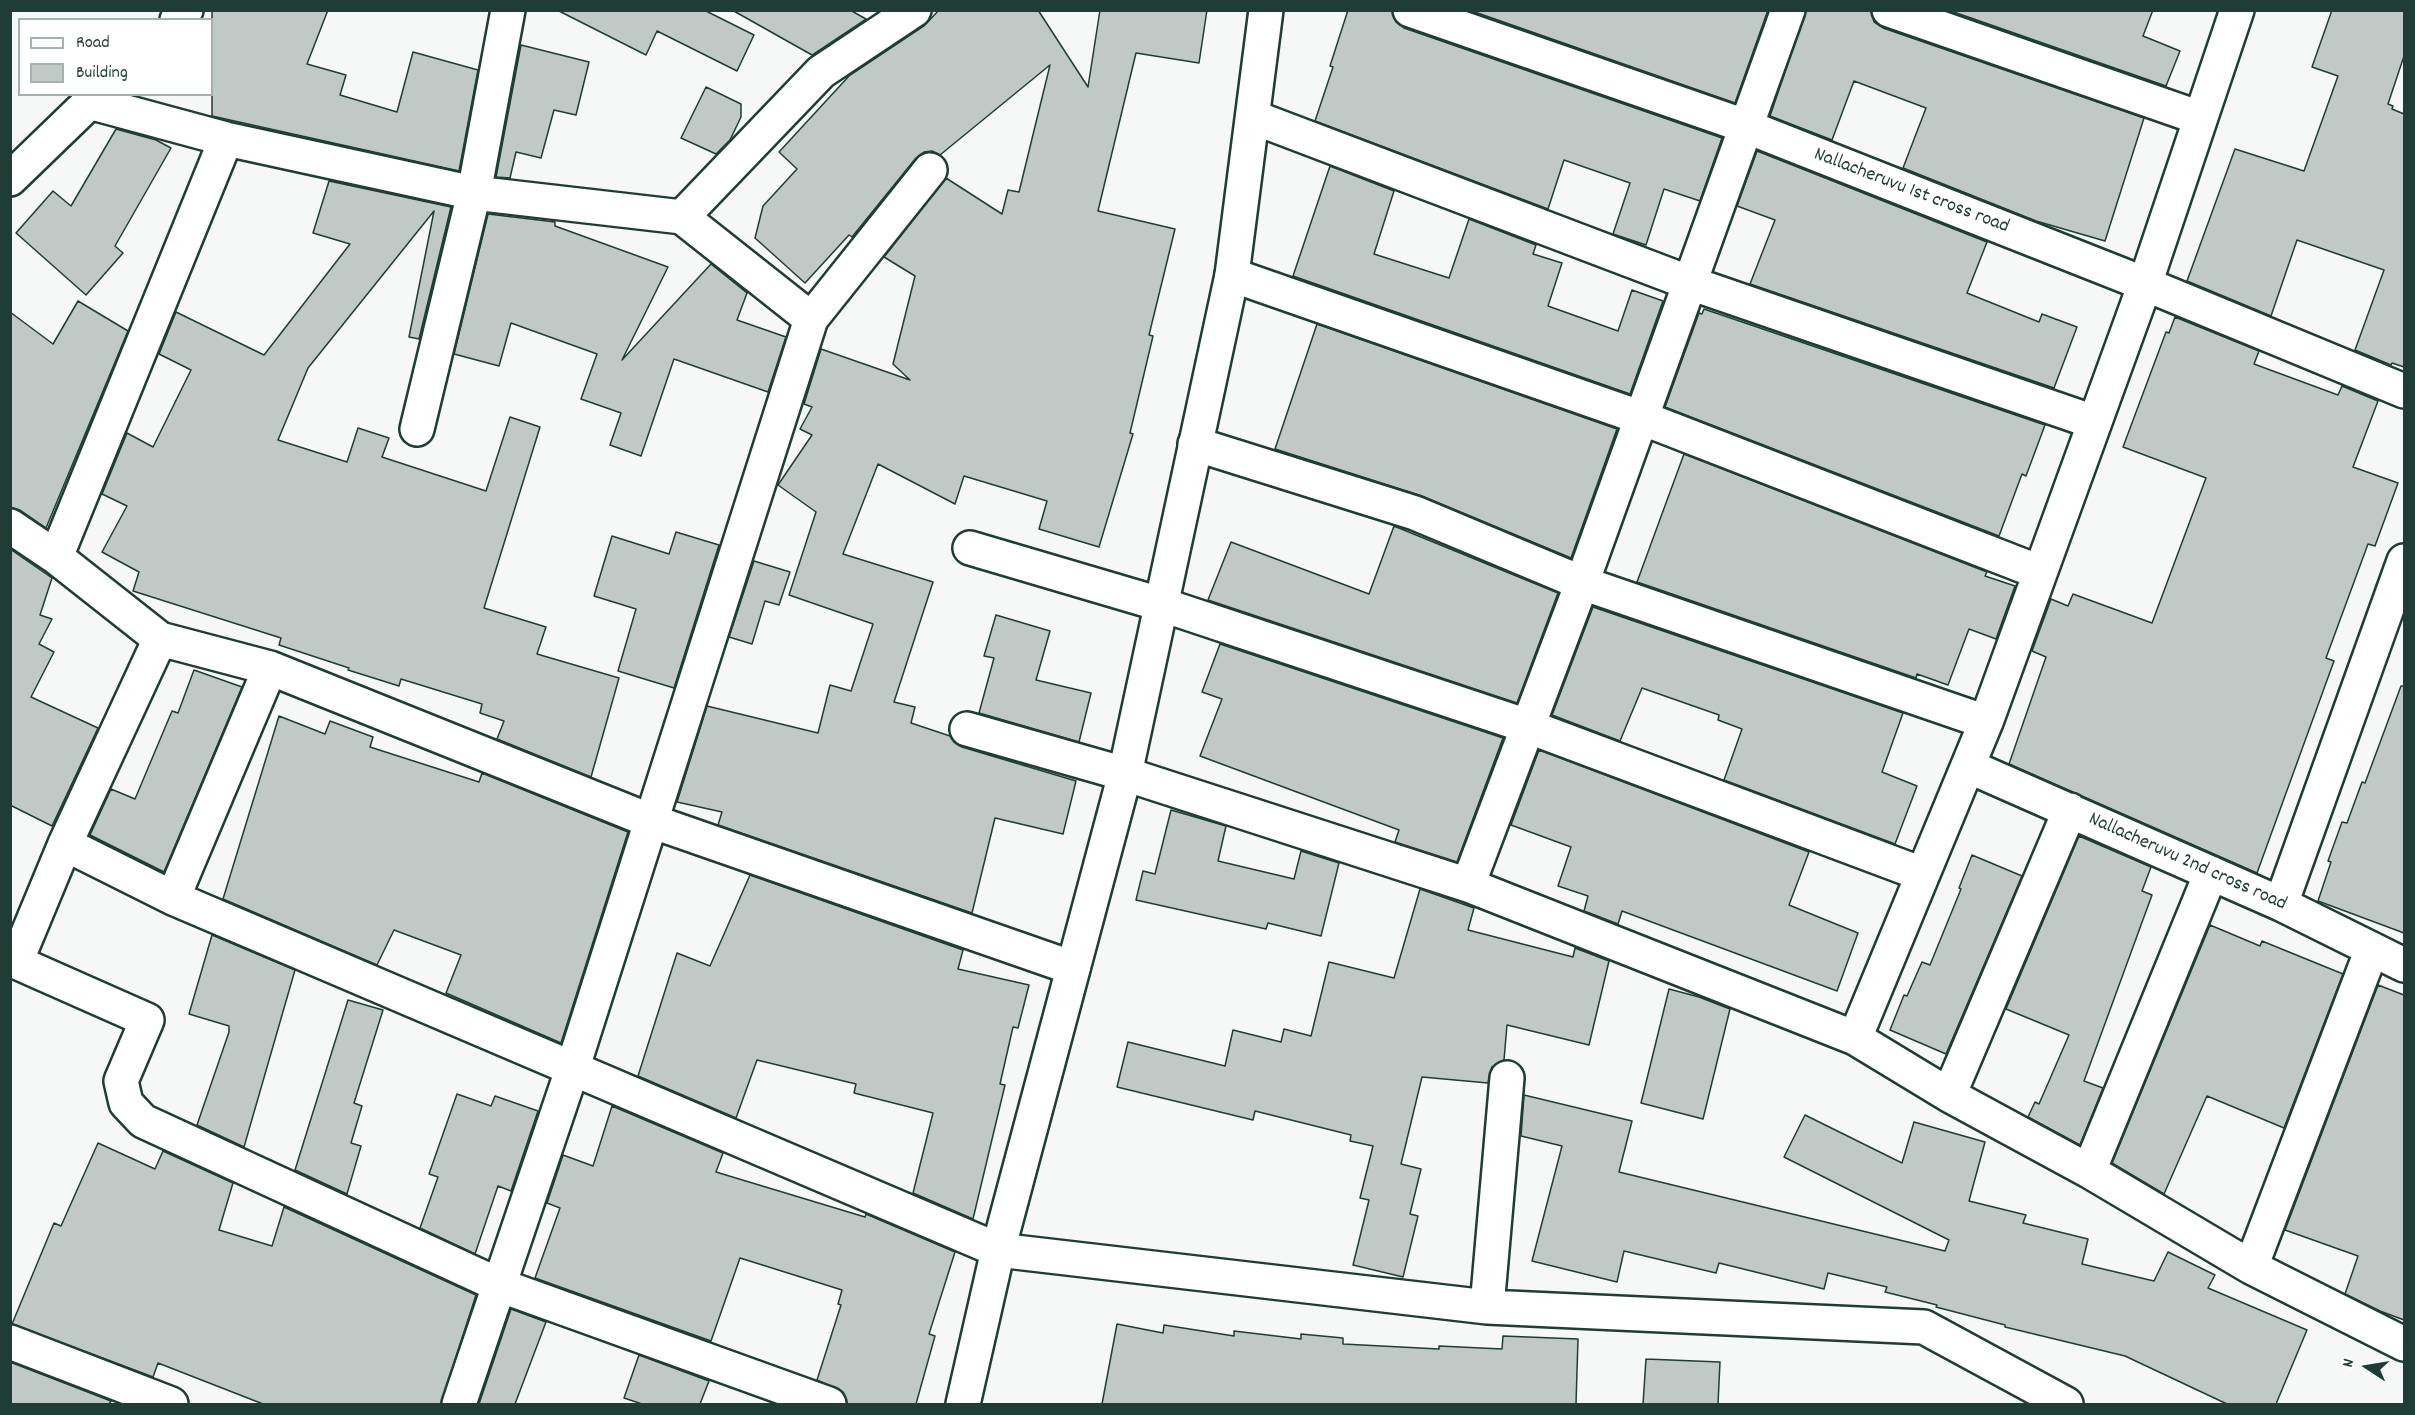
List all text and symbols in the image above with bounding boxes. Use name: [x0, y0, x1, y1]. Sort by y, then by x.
legend: [18, 18, 213, 96]
text: Road: [76, 31, 110, 56]
text: Building: [76, 61, 128, 86]
street label: Nallacheruvu 1st cross road: [1810, 144, 2012, 240]
street label: Nallacheruvu 2nd cross road: [2084, 808, 2290, 918]
north arrow: [2337, 1337, 2397, 1397]
text: N: [2337, 1357, 2361, 1369]

